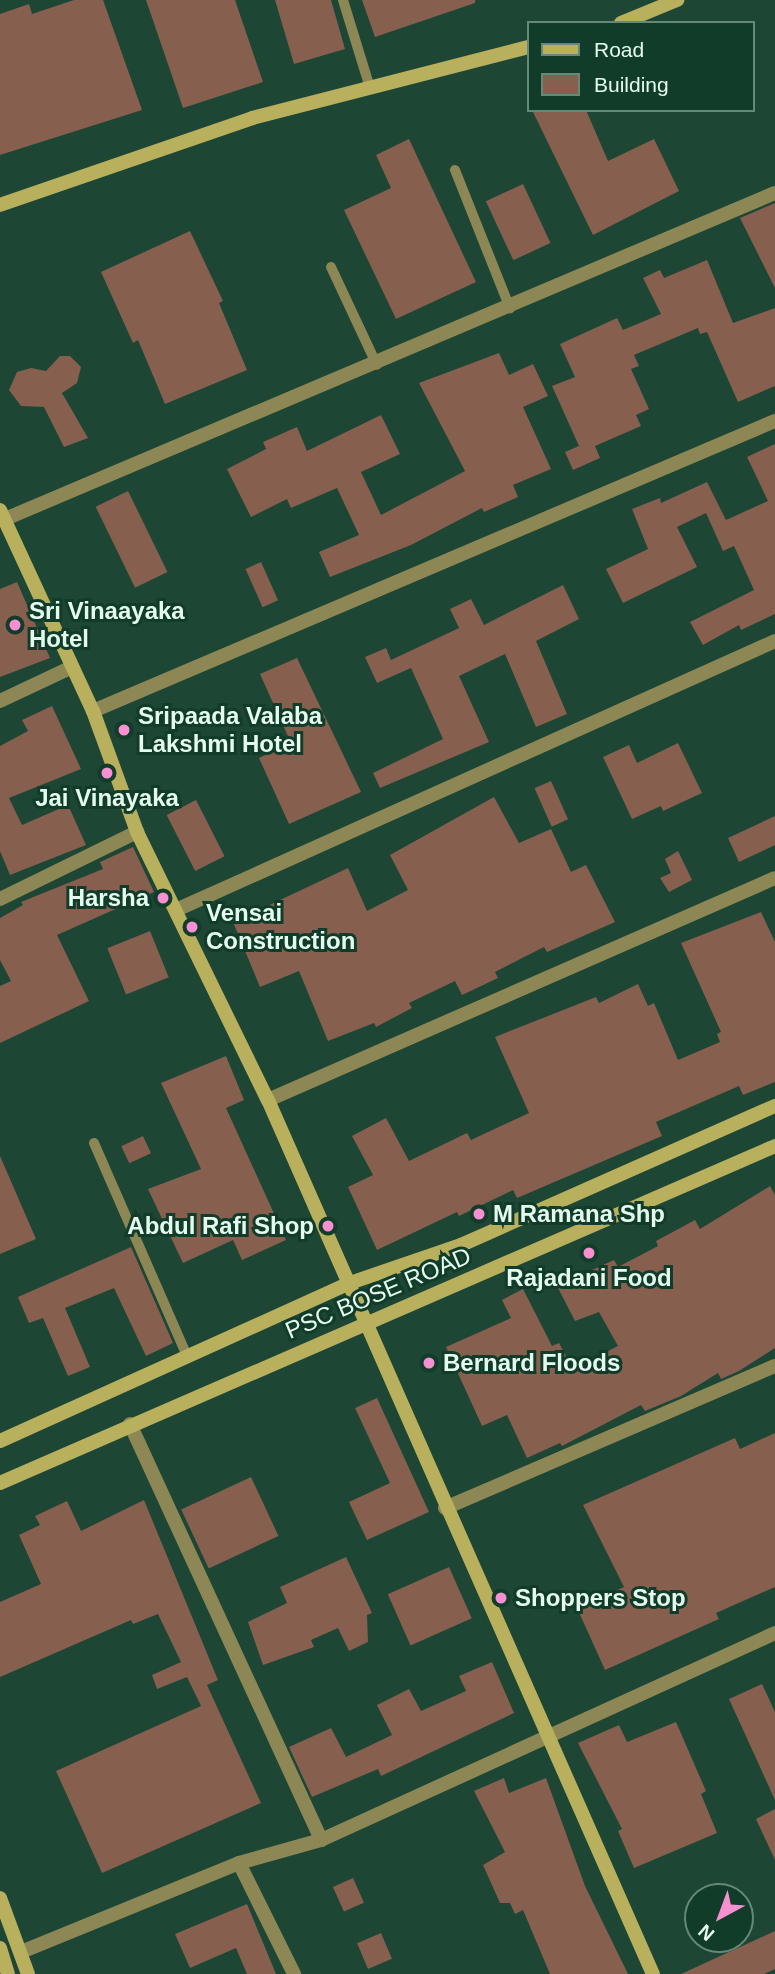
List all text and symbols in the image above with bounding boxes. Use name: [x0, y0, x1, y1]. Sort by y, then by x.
legend: [526, 21, 754, 112]
text: Road: [594, 38, 644, 61]
text: Building: [594, 73, 669, 96]
place label: Sri Vinaayaka Hotel: [29, 597, 185, 653]
marker: Sri Vinaayaka Hotel: [7, 617, 23, 633]
place label: Sripaada Valaba Lakshmi Hotel: [138, 702, 322, 758]
marker: Sripaada Valaba Lakshmi Hotel: [116, 722, 132, 738]
marker: Jai Vinayaka: [99, 765, 115, 781]
place label: Jai Vinayaka: [35, 784, 179, 812]
place label: Harsha: [68, 884, 149, 912]
marker: Harsha: [155, 890, 171, 906]
place label: Vensai Construction: [206, 899, 355, 955]
marker: Vensai Construction: [184, 919, 200, 935]
place label: M Ramana Shp: [493, 1200, 665, 1228]
marker: M Ramana Shp: [471, 1206, 487, 1222]
place label: Abdul Rafi Shop: [127, 1212, 314, 1240]
marker: Abdul Rafi Shop: [320, 1218, 336, 1234]
street label: PSC BOSE ROAD: [281, 1241, 475, 1345]
marker: Rajadani Food: [581, 1245, 597, 1261]
place label: Rajadani Food: [506, 1264, 672, 1292]
place label: Bernard Floods: [443, 1349, 620, 1377]
marker: Bernard Floods: [421, 1355, 437, 1371]
place label: Shoppers Stop: [515, 1584, 686, 1612]
marker: Shoppers Stop: [493, 1590, 509, 1606]
north arrow: [684, 1883, 754, 1953]
text: N: [694, 1920, 718, 1945]

